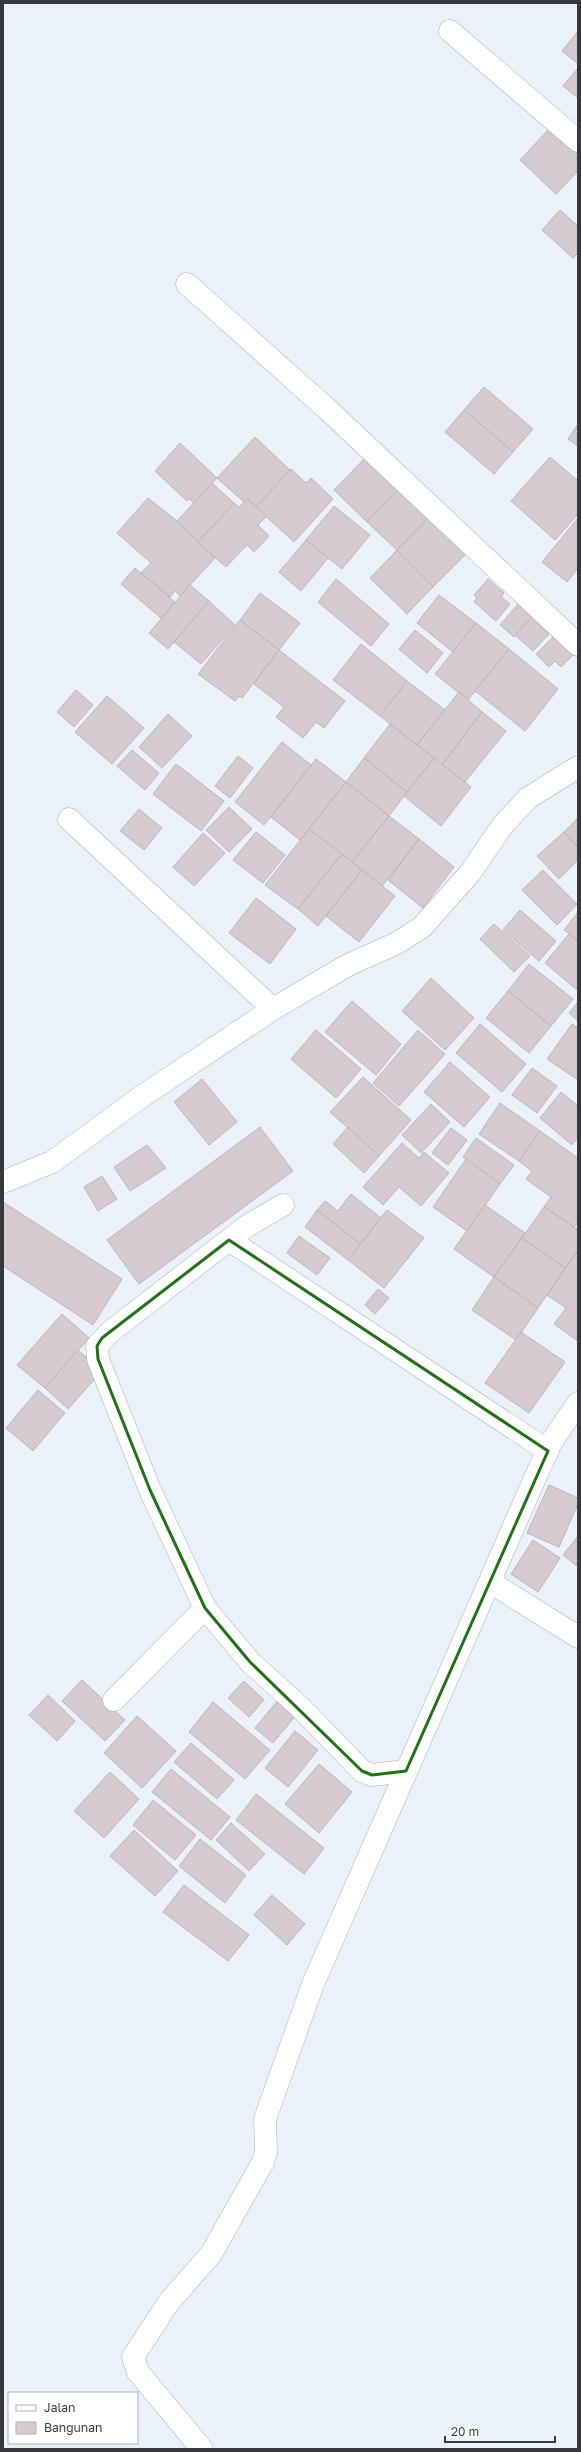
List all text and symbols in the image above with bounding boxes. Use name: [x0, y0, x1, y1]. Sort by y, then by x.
legend: [8, 2392, 138, 2444]
text: Jalan: [44, 2400, 75, 2415]
scale bar: [445, 2418, 555, 2444]
text: Bangunan: [44, 2420, 102, 2435]
text: 20 m: [451, 2424, 479, 2439]

